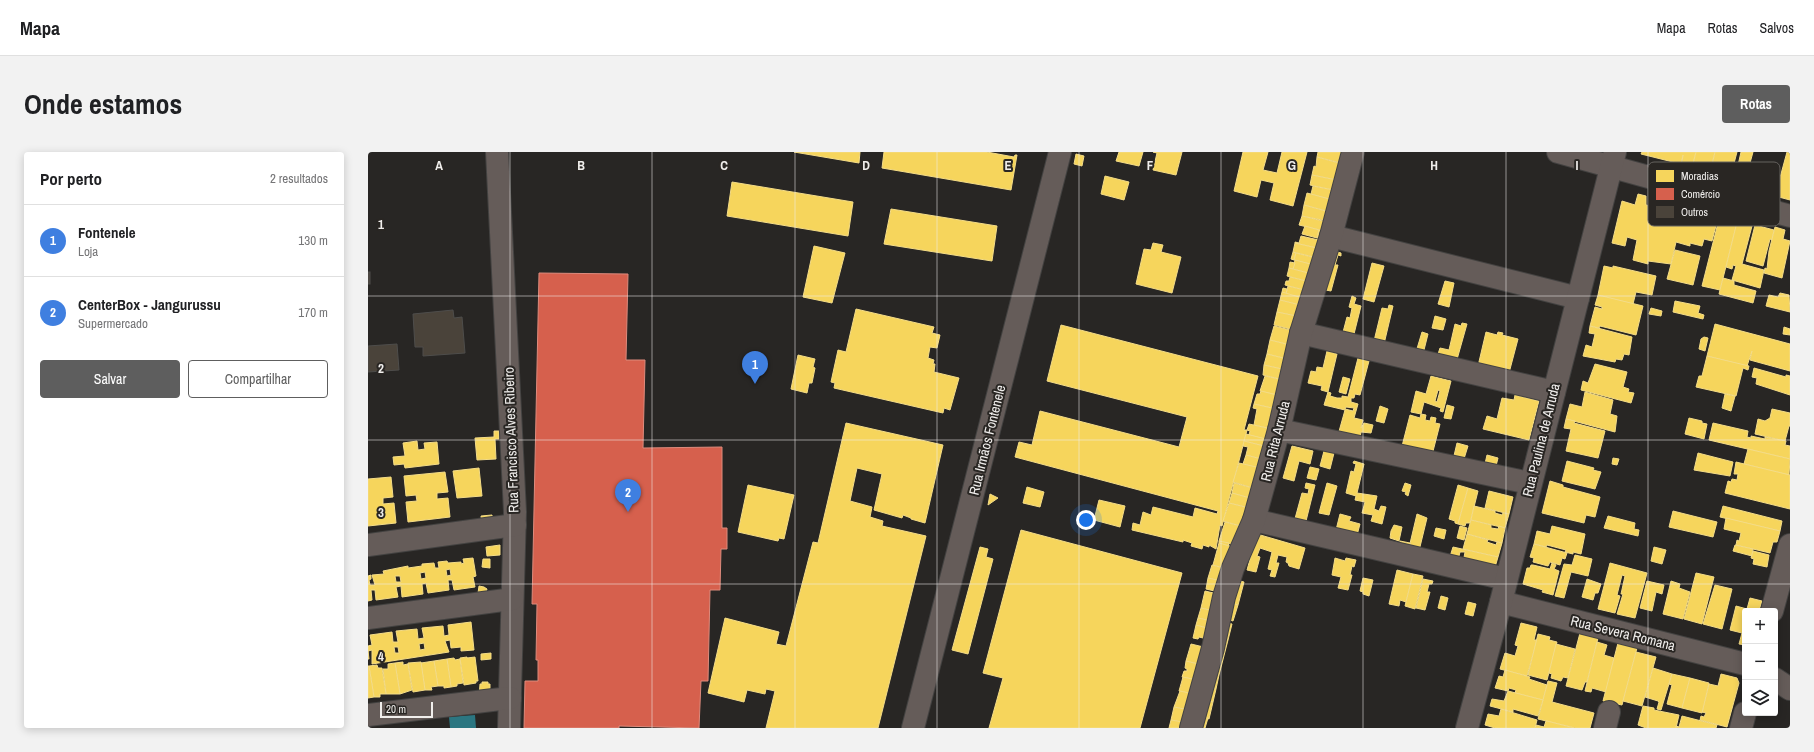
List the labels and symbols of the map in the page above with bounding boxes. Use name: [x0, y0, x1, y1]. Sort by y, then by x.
text: A: [435, 157, 443, 174]
text: B: [577, 157, 585, 174]
text: C: [720, 157, 728, 174]
text: D: [862, 157, 870, 174]
text: E: [1004, 157, 1012, 174]
text: F: [1147, 157, 1154, 174]
text: G: [1288, 157, 1296, 174]
text: H: [1430, 157, 1438, 174]
text: I: [1576, 157, 1579, 174]
legend: [1648, 162, 1780, 226]
text: Moradias: [1681, 169, 1719, 183]
text: Comércio: [1681, 187, 1720, 201]
text: Outros: [1681, 205, 1709, 219]
text: 1: [378, 216, 384, 233]
pin: 1: [742, 351, 768, 384]
text: 2: [378, 360, 384, 377]
street label: Rua Francisco Alves Ribeiro: [499, 367, 523, 513]
street label: Rua Paulina de Arruda: [1518, 381, 1564, 499]
street label: Rua Irmãos Fontenele: [965, 383, 1009, 497]
street label: Rua Rita Arruda: [1256, 398, 1294, 483]
pin: 2: [615, 479, 641, 512]
text: 3: [378, 504, 384, 521]
your location: [1076, 510, 1096, 530]
street label: Rua Severa Romana: [1569, 611, 1678, 655]
text: 4: [378, 648, 384, 665]
scale bar: [380, 700, 433, 719]

